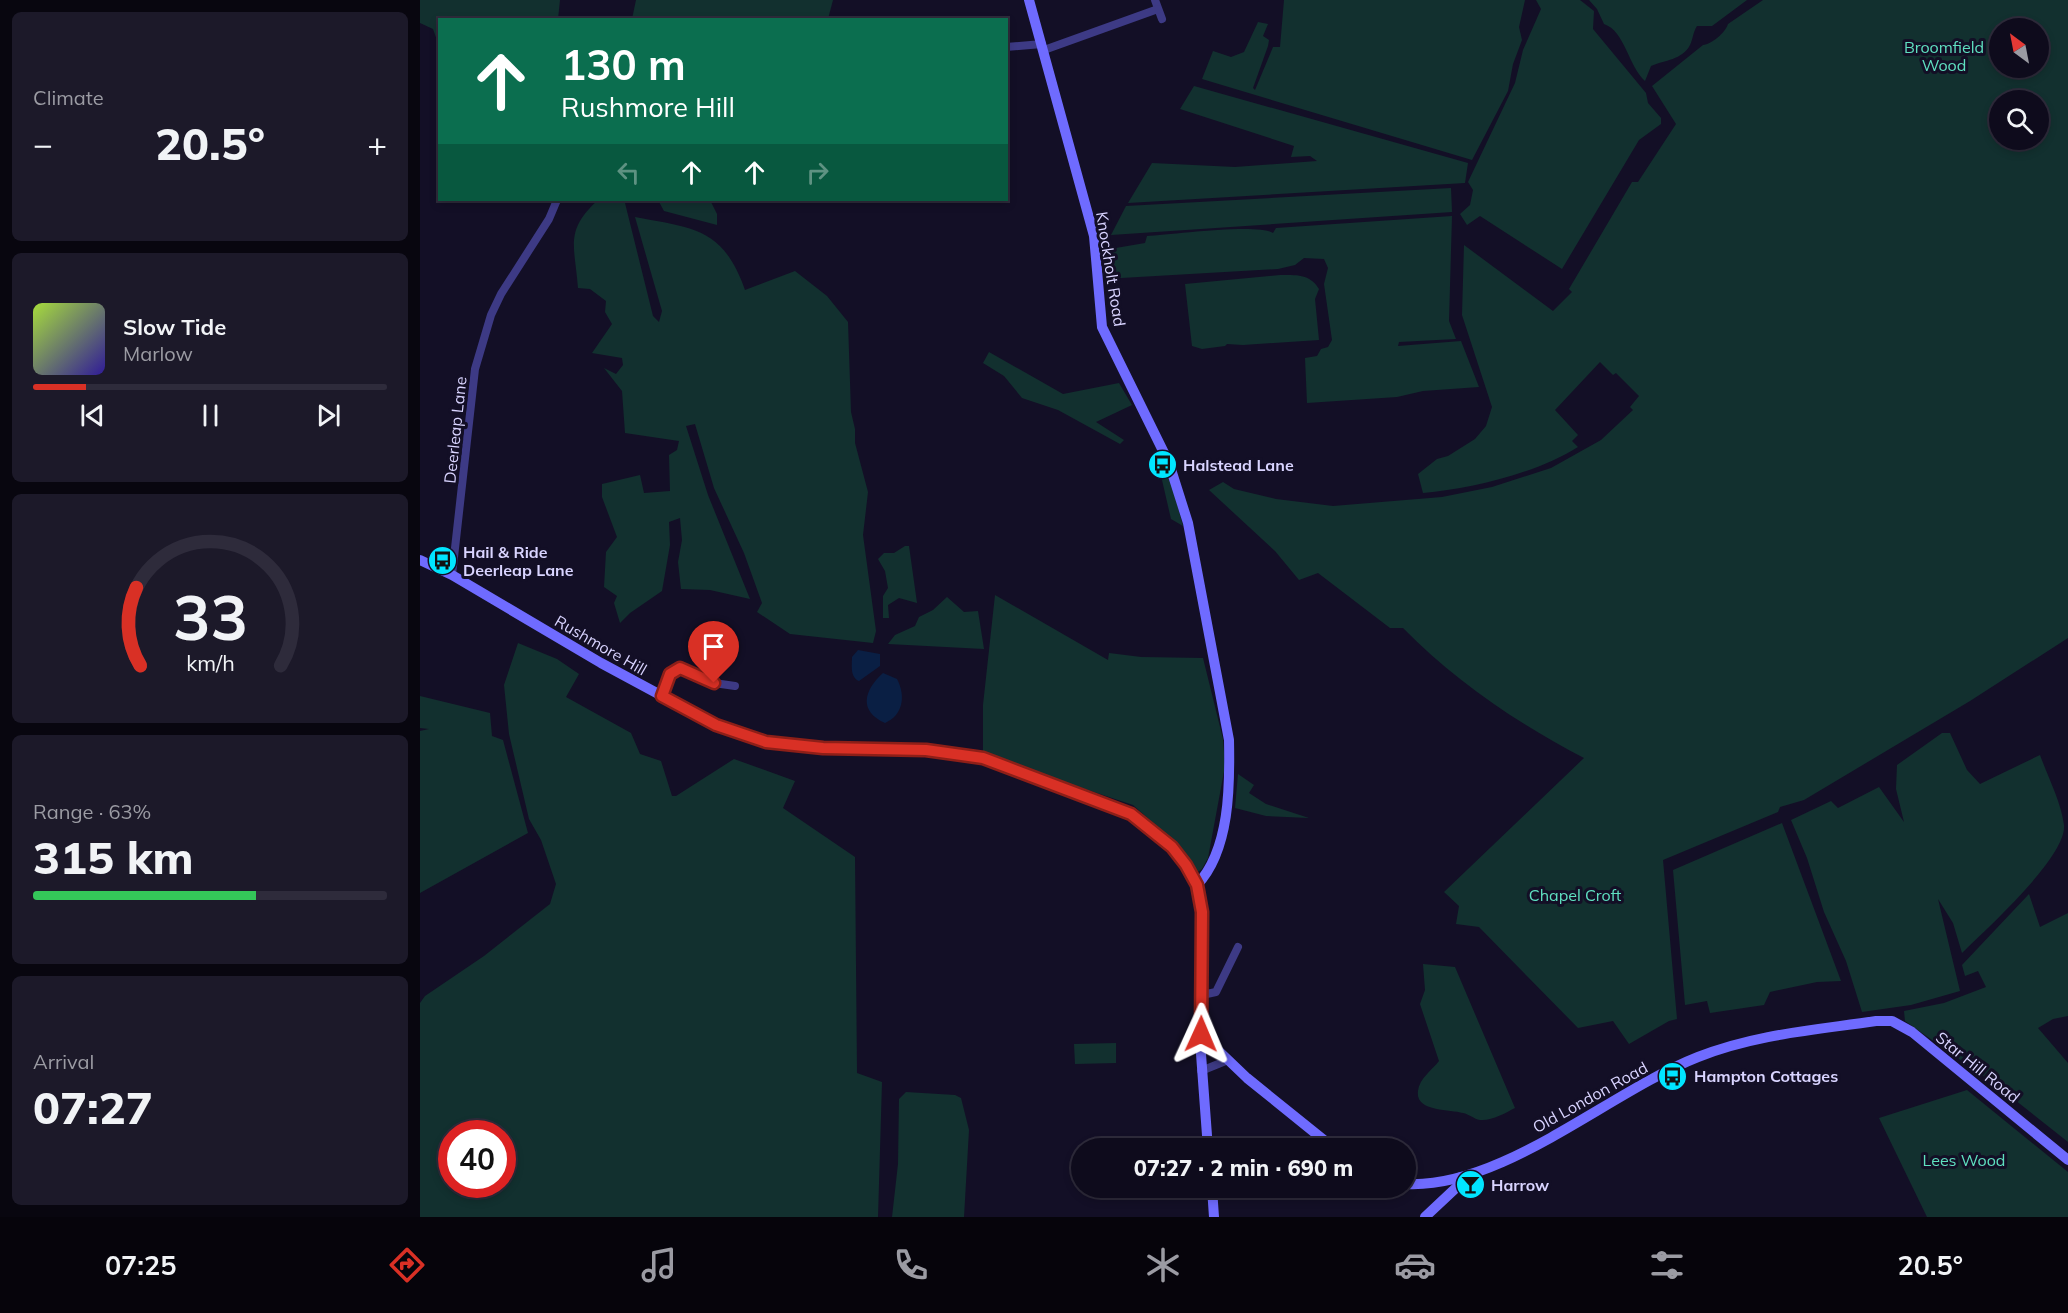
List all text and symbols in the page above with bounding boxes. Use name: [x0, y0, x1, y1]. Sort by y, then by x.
north arrow: [1989, 18, 2049, 78]
map controls: [1989, 18, 2049, 150]
park label: Broomfield Wood: [1904, 37, 1984, 75]
text: 130 m: [561, 38, 686, 91]
icon: ahead: [462, 42, 540, 120]
text: Climate: [33, 85, 104, 110]
text: Rushmore Hill: [561, 90, 735, 124]
button: search: [1989, 90, 2049, 150]
text: 20.5°: [155, 115, 265, 171]
text: −: [33, 123, 53, 164]
text: +: [367, 123, 387, 164]
icon: left: [612, 156, 645, 189]
icon: ahead: [675, 156, 708, 189]
icon: ahead: [738, 156, 771, 189]
icon: right: [801, 156, 834, 189]
street label: Knockholt Road: [1092, 210, 1130, 328]
text: Slow Tide: [123, 313, 226, 341]
text: Marlow: [123, 341, 193, 366]
street label: Deerleap Lane: [439, 376, 471, 484]
icon: previous: [76, 399, 109, 432]
icon: pause: [194, 399, 227, 432]
icon: next: [312, 399, 345, 432]
bus stop icon: Halstead Lane: [1146, 449, 1178, 481]
place label: Halstead Lane: [1183, 455, 1294, 475]
place label: Hail & Ride Deerleap Lane: [463, 542, 574, 580]
bus stop icon: Hail & Ride Deerleap Lane: [426, 545, 458, 577]
text: 33: [173, 577, 247, 656]
street label: Rushmore Hill: [551, 611, 651, 679]
pin: [688, 621, 739, 683]
icon: arrive: [697, 630, 730, 663]
text: km/h: [186, 649, 234, 676]
text: Range · 63%: [33, 799, 151, 824]
text: 315 km: [33, 829, 194, 885]
park label: Chapel Croft: [1529, 885, 1622, 905]
position arrow: [1169, 1002, 1233, 1066]
street label: Star Hill Road: [1932, 1027, 2024, 1107]
text: Arrival: [33, 1049, 94, 1074]
street label: Old London Road: [1529, 1057, 1651, 1137]
bus stop icon: Hampton Cottages: [1657, 1060, 1689, 1092]
place label: Hampton Cottages: [1694, 1066, 1838, 1086]
text: 07:27: [33, 1079, 153, 1135]
speed limit sign: 40: [438, 1120, 516, 1198]
park label: Lees Wood: [1923, 1150, 2005, 1170]
text: 07:27 · 2 min · 690 m: [1134, 1154, 1353, 1182]
bar icon: Harrow: [1454, 1169, 1486, 1201]
place label: Harrow: [1491, 1175, 1549, 1195]
icon: directions: [386, 1244, 428, 1286]
icon: music: [638, 1244, 680, 1286]
icon: phone: [890, 1244, 932, 1286]
icon: climate: [1142, 1244, 1184, 1286]
icon: car: [1394, 1244, 1436, 1286]
icon: filters: [1646, 1244, 1688, 1286]
text: 07:25: [105, 1248, 176, 1282]
text: 20.5°: [1897, 1248, 1963, 1282]

